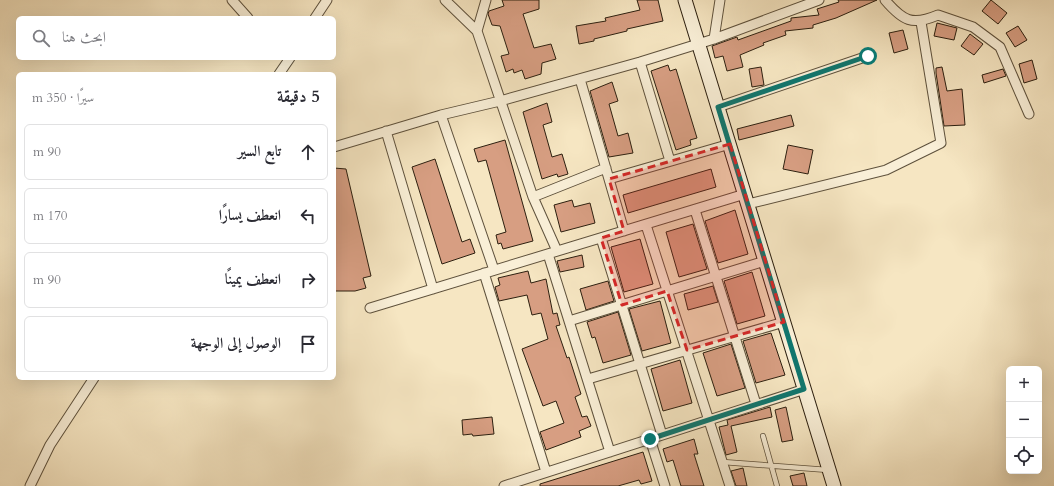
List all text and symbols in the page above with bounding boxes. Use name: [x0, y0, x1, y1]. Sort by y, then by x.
search box: [16, 16, 336, 60]
icon: search: [30, 27, 52, 49]
text: ابحث هنا: [62, 27, 106, 47]
route start: [859, 47, 877, 65]
text: 5 دقيقة: [277, 85, 320, 108]
text: سيرًا · 350 m: [32, 89, 94, 107]
text: تابع السير: [238, 141, 281, 161]
icon: ahead: [297, 141, 319, 163]
text: 90 m: [33, 143, 61, 161]
text: انعطف يسارًا: [219, 205, 281, 225]
icon: left: [297, 205, 319, 227]
text: 170 m: [33, 207, 67, 225]
text: انعطف يمينًا: [225, 269, 281, 289]
icon: right: [297, 269, 319, 291]
text: 90 m: [33, 271, 61, 289]
text: الوصول إلى الوجهة: [191, 333, 281, 353]
icon: arrive: [297, 333, 319, 355]
map controls: [1006, 366, 1042, 474]
button: +: [1006, 366, 1042, 402]
button: −: [1006, 402, 1042, 438]
route end: [641, 430, 659, 448]
button: locate: [1006, 438, 1042, 474]

